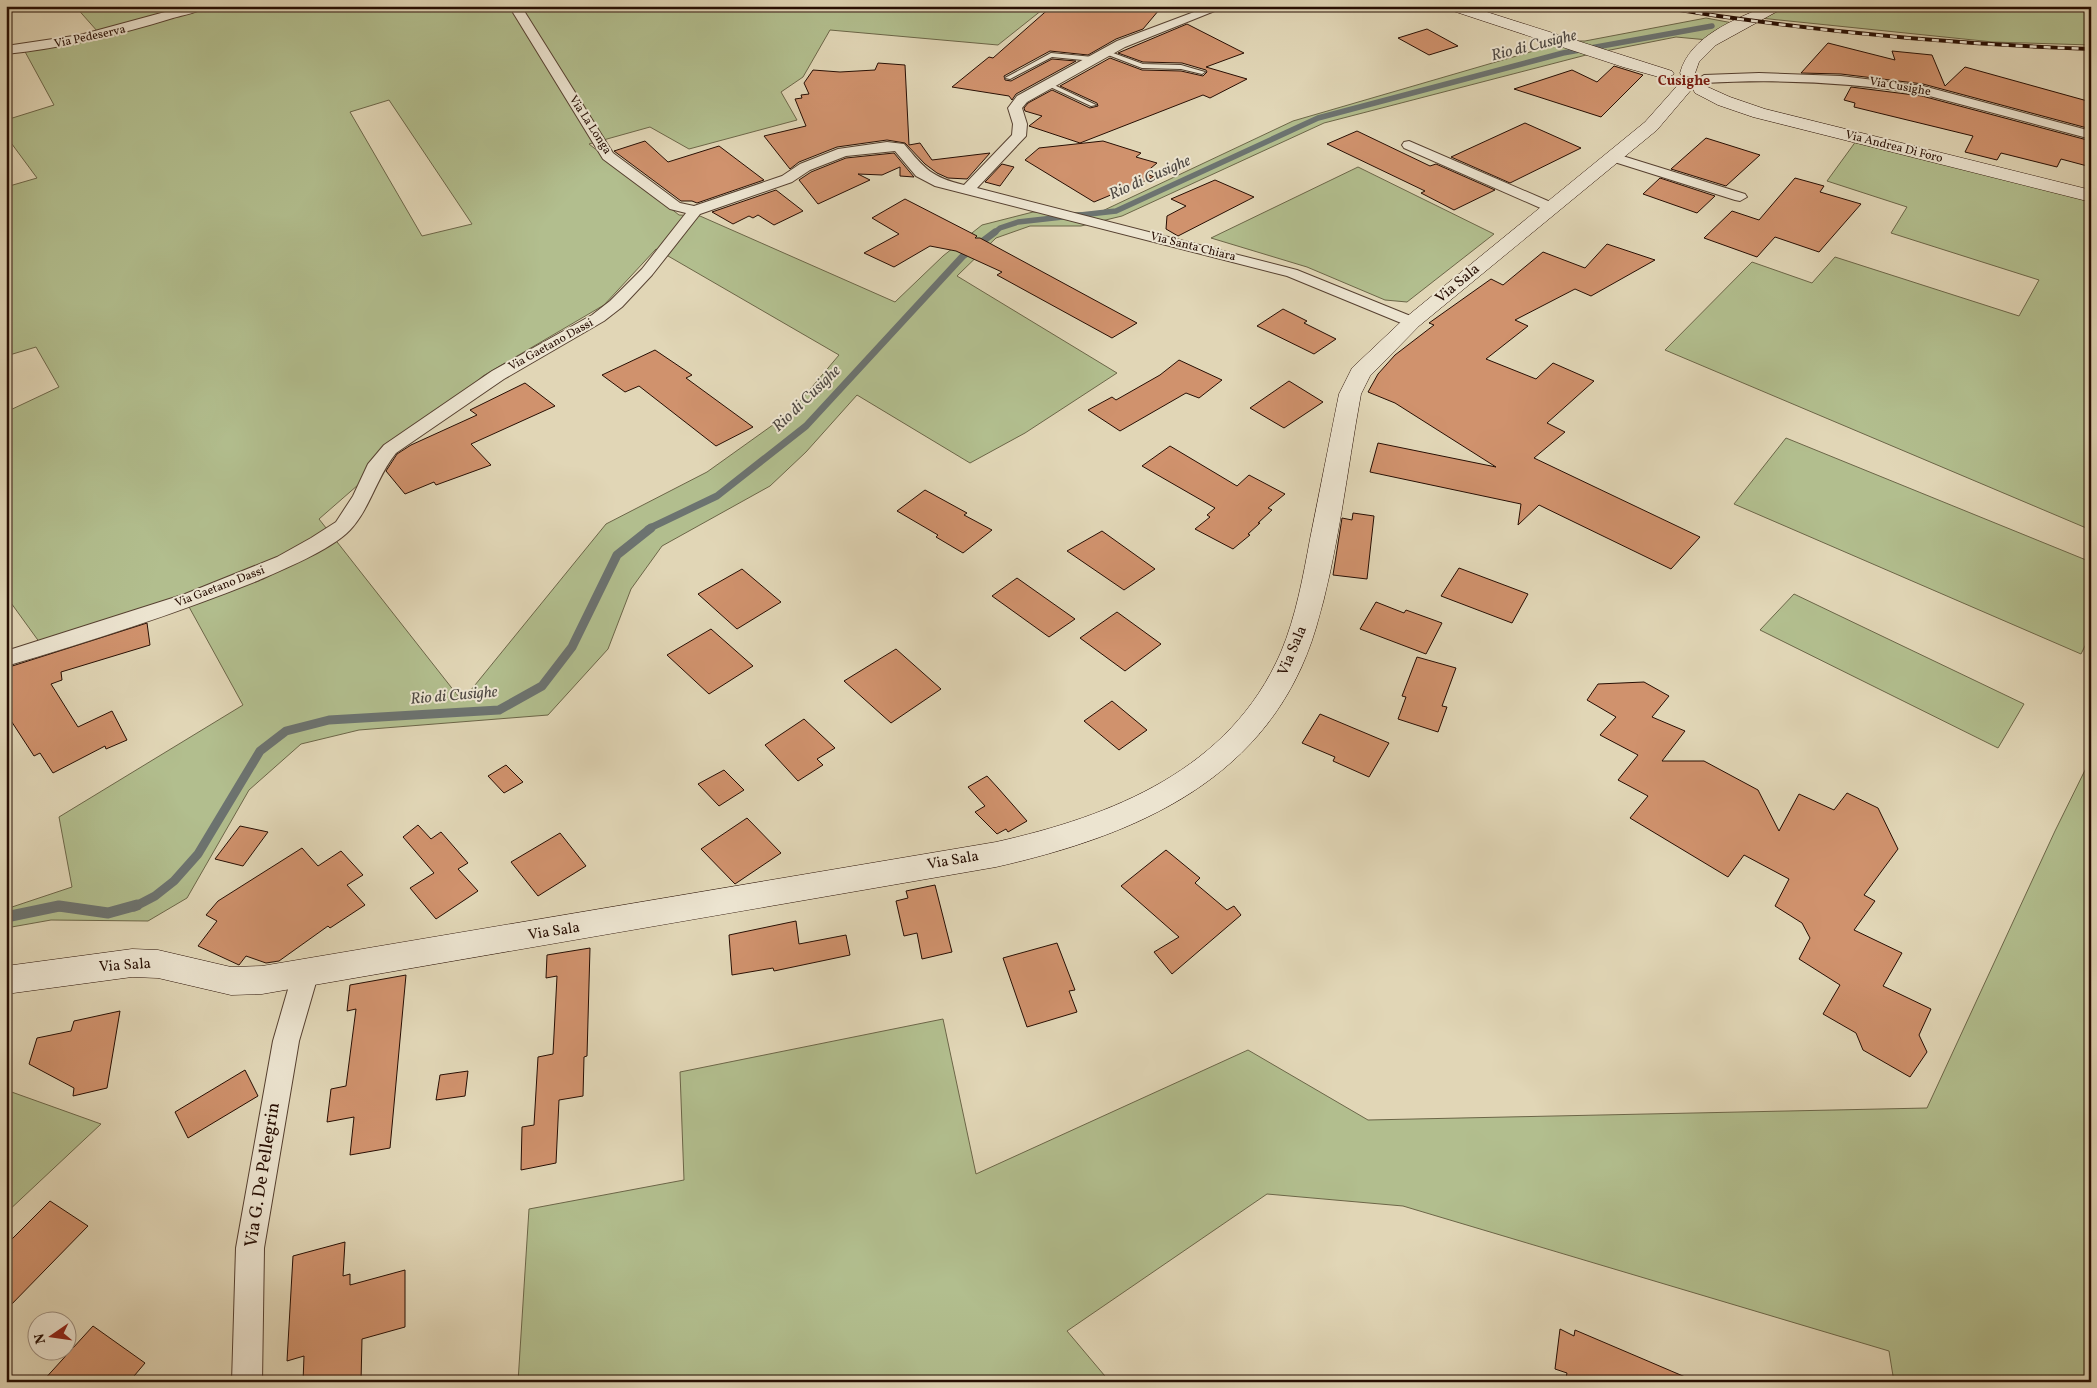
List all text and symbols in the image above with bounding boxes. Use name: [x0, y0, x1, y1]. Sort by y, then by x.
street label: Via Pedeserva: [53, 22, 127, 52]
water label: Rio di Cusighe: [1489, 25, 1579, 67]
district label: Cusighe: [1658, 72, 1710, 91]
street label: Via Cusighe: [1868, 74, 1932, 100]
street label: Via La Longa: [565, 93, 615, 158]
street label: Via Andrea Di Foro: [1844, 127, 1944, 167]
water label: Rio di Cusighe: [1106, 150, 1195, 206]
street label: Via Santa Chiara: [1149, 229, 1237, 265]
street label: Via Sala: [1431, 259, 1485, 309]
street label: Via Gaetano Dassi: [506, 315, 597, 375]
water label: Rio di Cusighe: [768, 361, 846, 437]
street label: Via Gaetano Dassi: [173, 562, 267, 611]
street label: Via Sala: [1273, 623, 1313, 679]
water label: Rio di Cusighe: [409, 681, 499, 711]
street label: Via Sala: [925, 846, 981, 876]
street label: Via Sala: [527, 918, 581, 946]
street label: Via Sala: [98, 954, 152, 978]
street label: Via G. De Pellegrin: [239, 1100, 287, 1249]
north arrow: [28, 1310, 78, 1360]
text: N: [30, 1331, 51, 1346]

